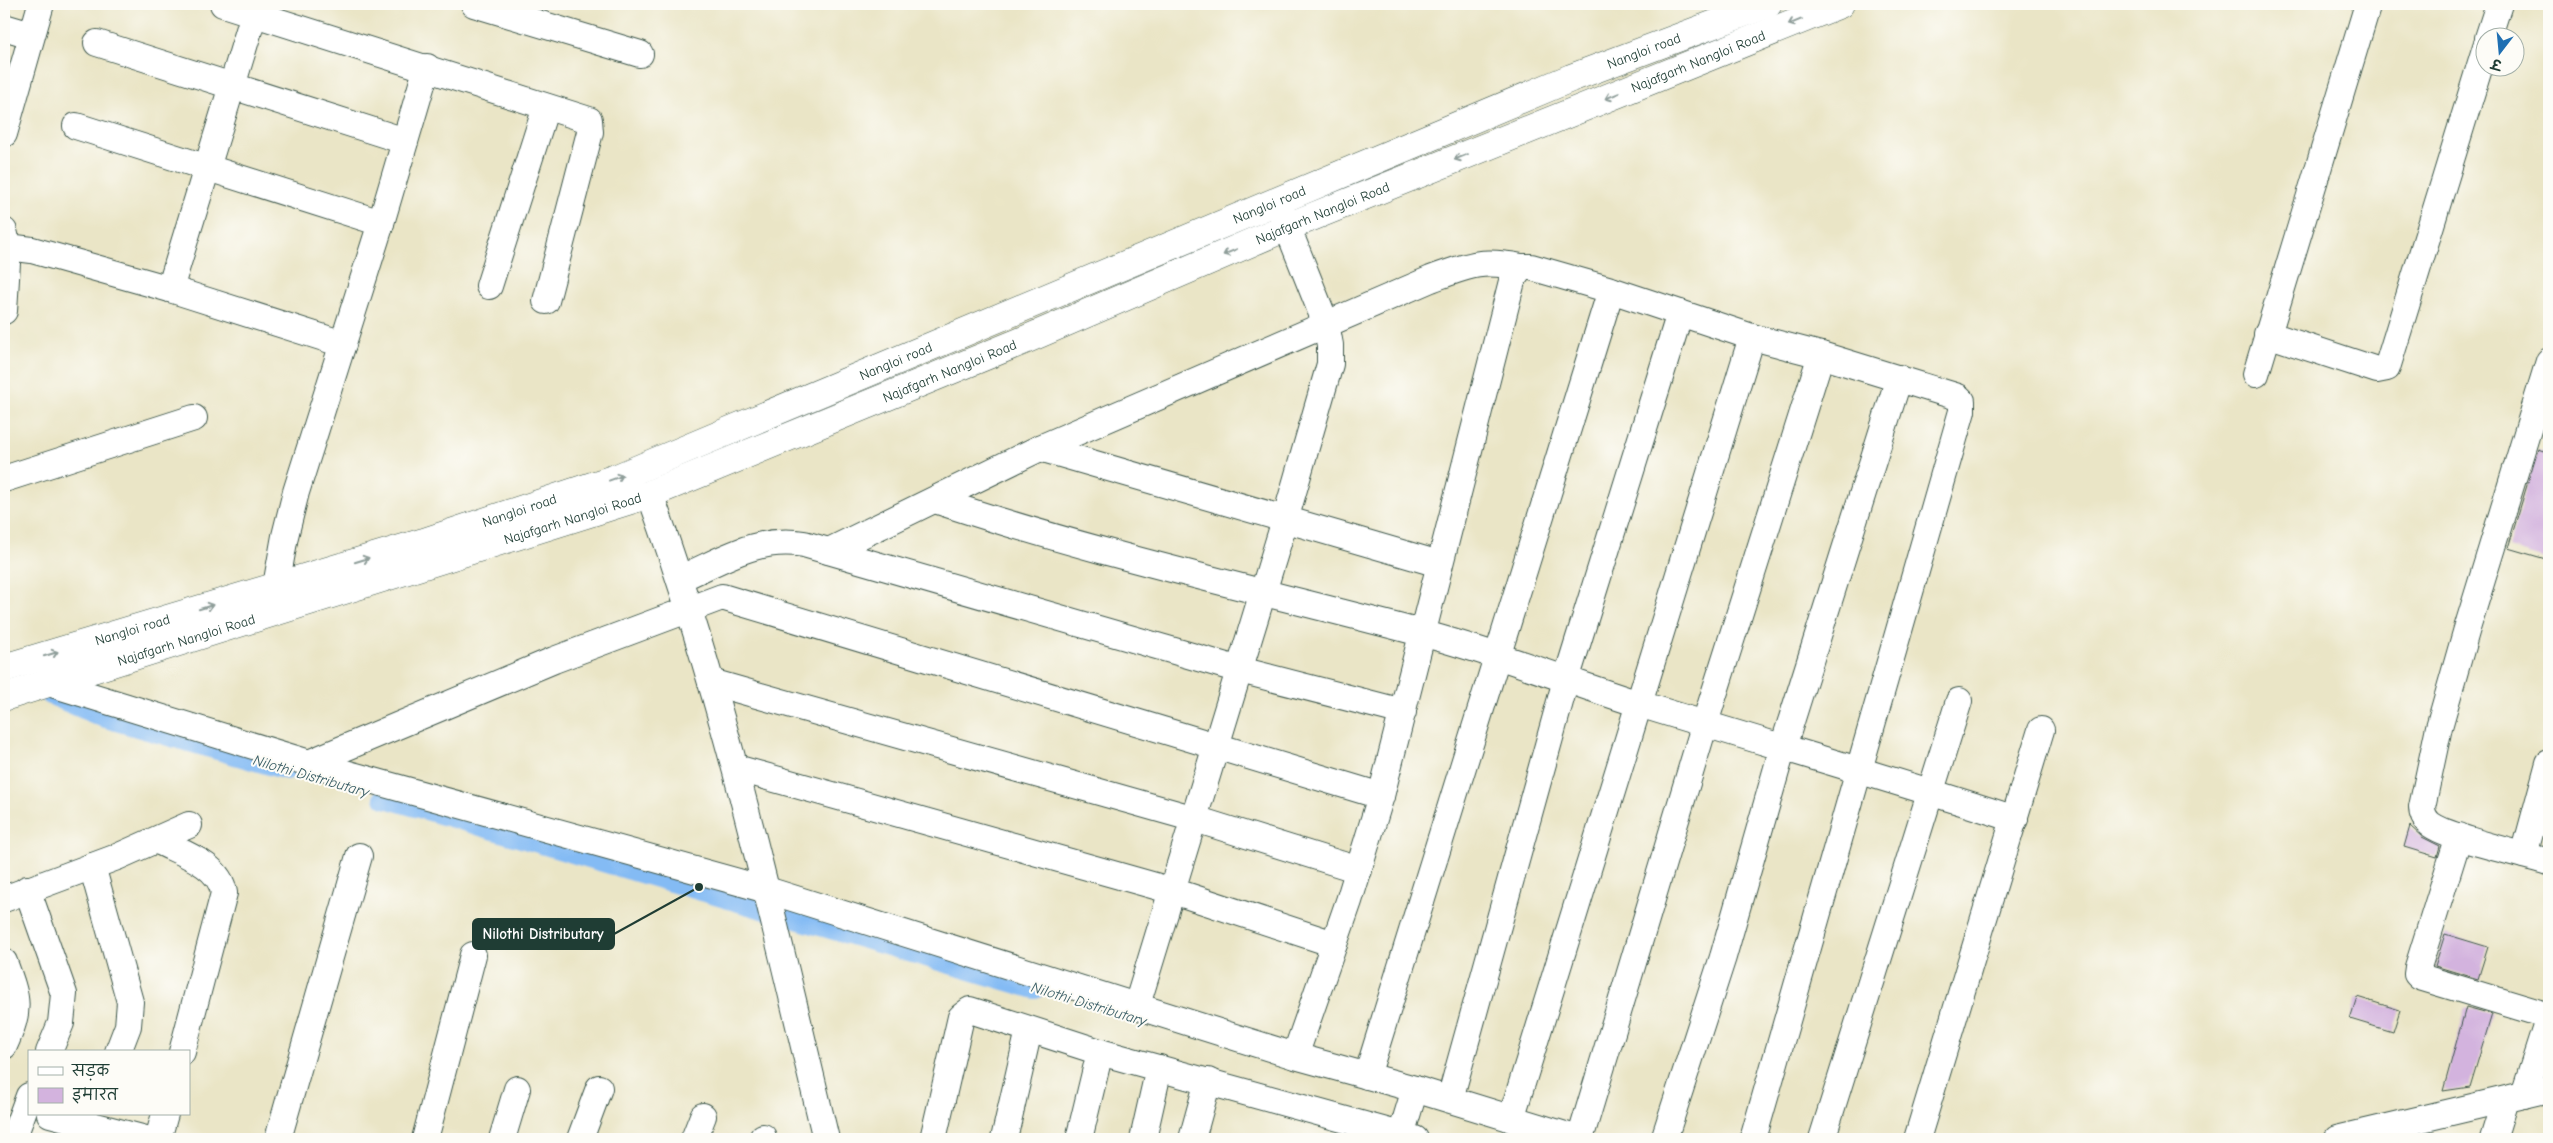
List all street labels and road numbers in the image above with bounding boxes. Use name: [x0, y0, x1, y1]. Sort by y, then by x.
street label: Najafgarh Nangloi Road: [1628, 27, 1768, 96]
street label: Nangloi road: [1605, 29, 1683, 72]
street label: Najafgarh Nangloi Road: [1253, 178, 1392, 248]
street label: Nangloi road: [1230, 182, 1308, 227]
street label: Najafgarh Nangloi Road: [880, 336, 1019, 406]
street label: Nangloi road: [857, 338, 935, 384]
street label: Najafgarh Nangloi Road: [502, 489, 643, 548]
street label: Nangloi road: [480, 490, 559, 531]
street label: Nangloi road: [93, 610, 172, 649]
street label: Najafgarh Nangloi Road: [115, 610, 257, 669]

